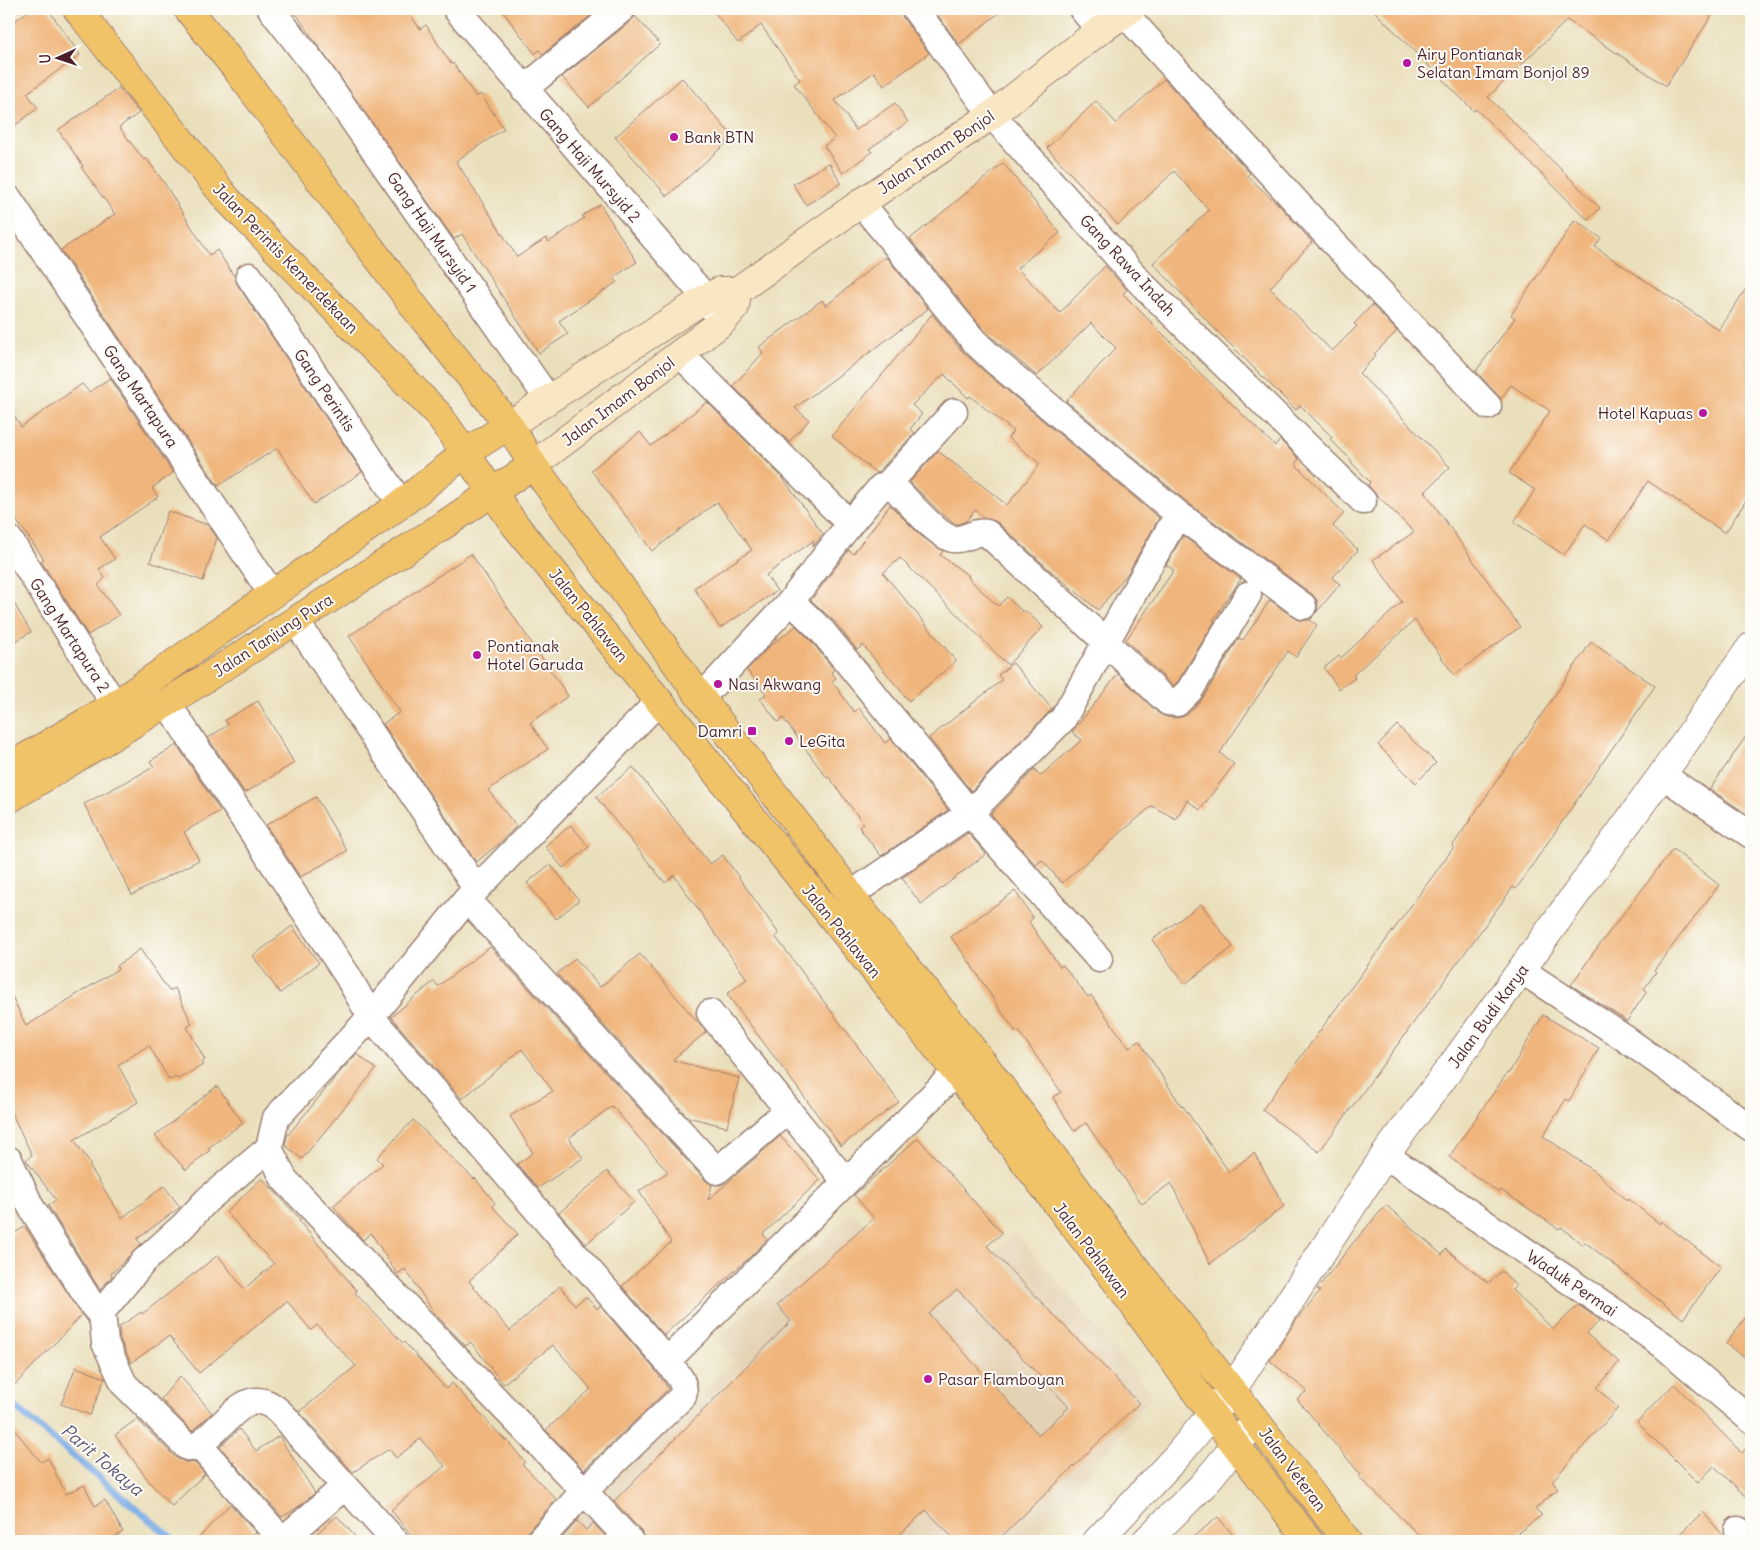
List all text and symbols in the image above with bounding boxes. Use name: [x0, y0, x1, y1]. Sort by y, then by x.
north arrow: [32, 32, 82, 82]
place label: Airy Pontianak Selatan Imam Bonjol 89: [1417, 44, 1590, 82]
text: U: [36, 53, 54, 64]
marker: Airy Pontianak Selatan Imam Bonjol 89: [1401, 57, 1413, 69]
street label: Gang Haji Mursyid 2: [535, 104, 645, 226]
street label: Jalan Imam Bonjol: [874, 106, 998, 198]
place label: Bank BTN: [684, 127, 754, 147]
marker: Bank BTN: [668, 131, 680, 143]
street label: Gang Haji Mursyid 1: [383, 168, 481, 296]
street label: Jalan Perintis Kemerdekaan: [209, 179, 363, 337]
street label: Gang Rawa Indah: [1076, 210, 1180, 320]
street label: Gang Martapura: [99, 341, 183, 451]
street label: Gang Perintis: [290, 345, 360, 435]
street label: Jalan Imam Bonjol: [558, 352, 678, 450]
place label: Hotel Kapuas: [1598, 403, 1693, 423]
marker: Hotel Kapuas: [1697, 407, 1709, 419]
street label: Jalan Pahlawan: [545, 564, 633, 666]
street label: Gang Martapura 2: [26, 574, 115, 696]
street label: Jalan Tanjung Pura: [210, 589, 336, 681]
place label: Pontianak Hotel Garuda: [487, 636, 584, 674]
marker: Pontianak Hotel Garuda: [471, 649, 483, 661]
place label: Nasi Akwang: [728, 674, 821, 694]
marker: Nasi Akwang: [712, 678, 724, 690]
place label: Damri: [697, 721, 742, 741]
marker: Damri: [746, 725, 758, 737]
place label: LeGita: [799, 731, 846, 751]
marker: LeGita: [783, 735, 795, 747]
street label: Jalan Pahlawan: [798, 880, 886, 982]
street label: Jalan Budi Karya: [1444, 960, 1532, 1072]
street label: Jalan Pahlawan: [1050, 1198, 1134, 1302]
street label: Waduk Permai: [1523, 1245, 1621, 1321]
place label: Pasar Flamboyan: [938, 1369, 1064, 1389]
marker: Pasar Flamboyan: [922, 1373, 934, 1385]
water label: Parit Tokaya: [56, 1419, 150, 1502]
street label: Jalan Veteran: [1255, 1423, 1331, 1515]

